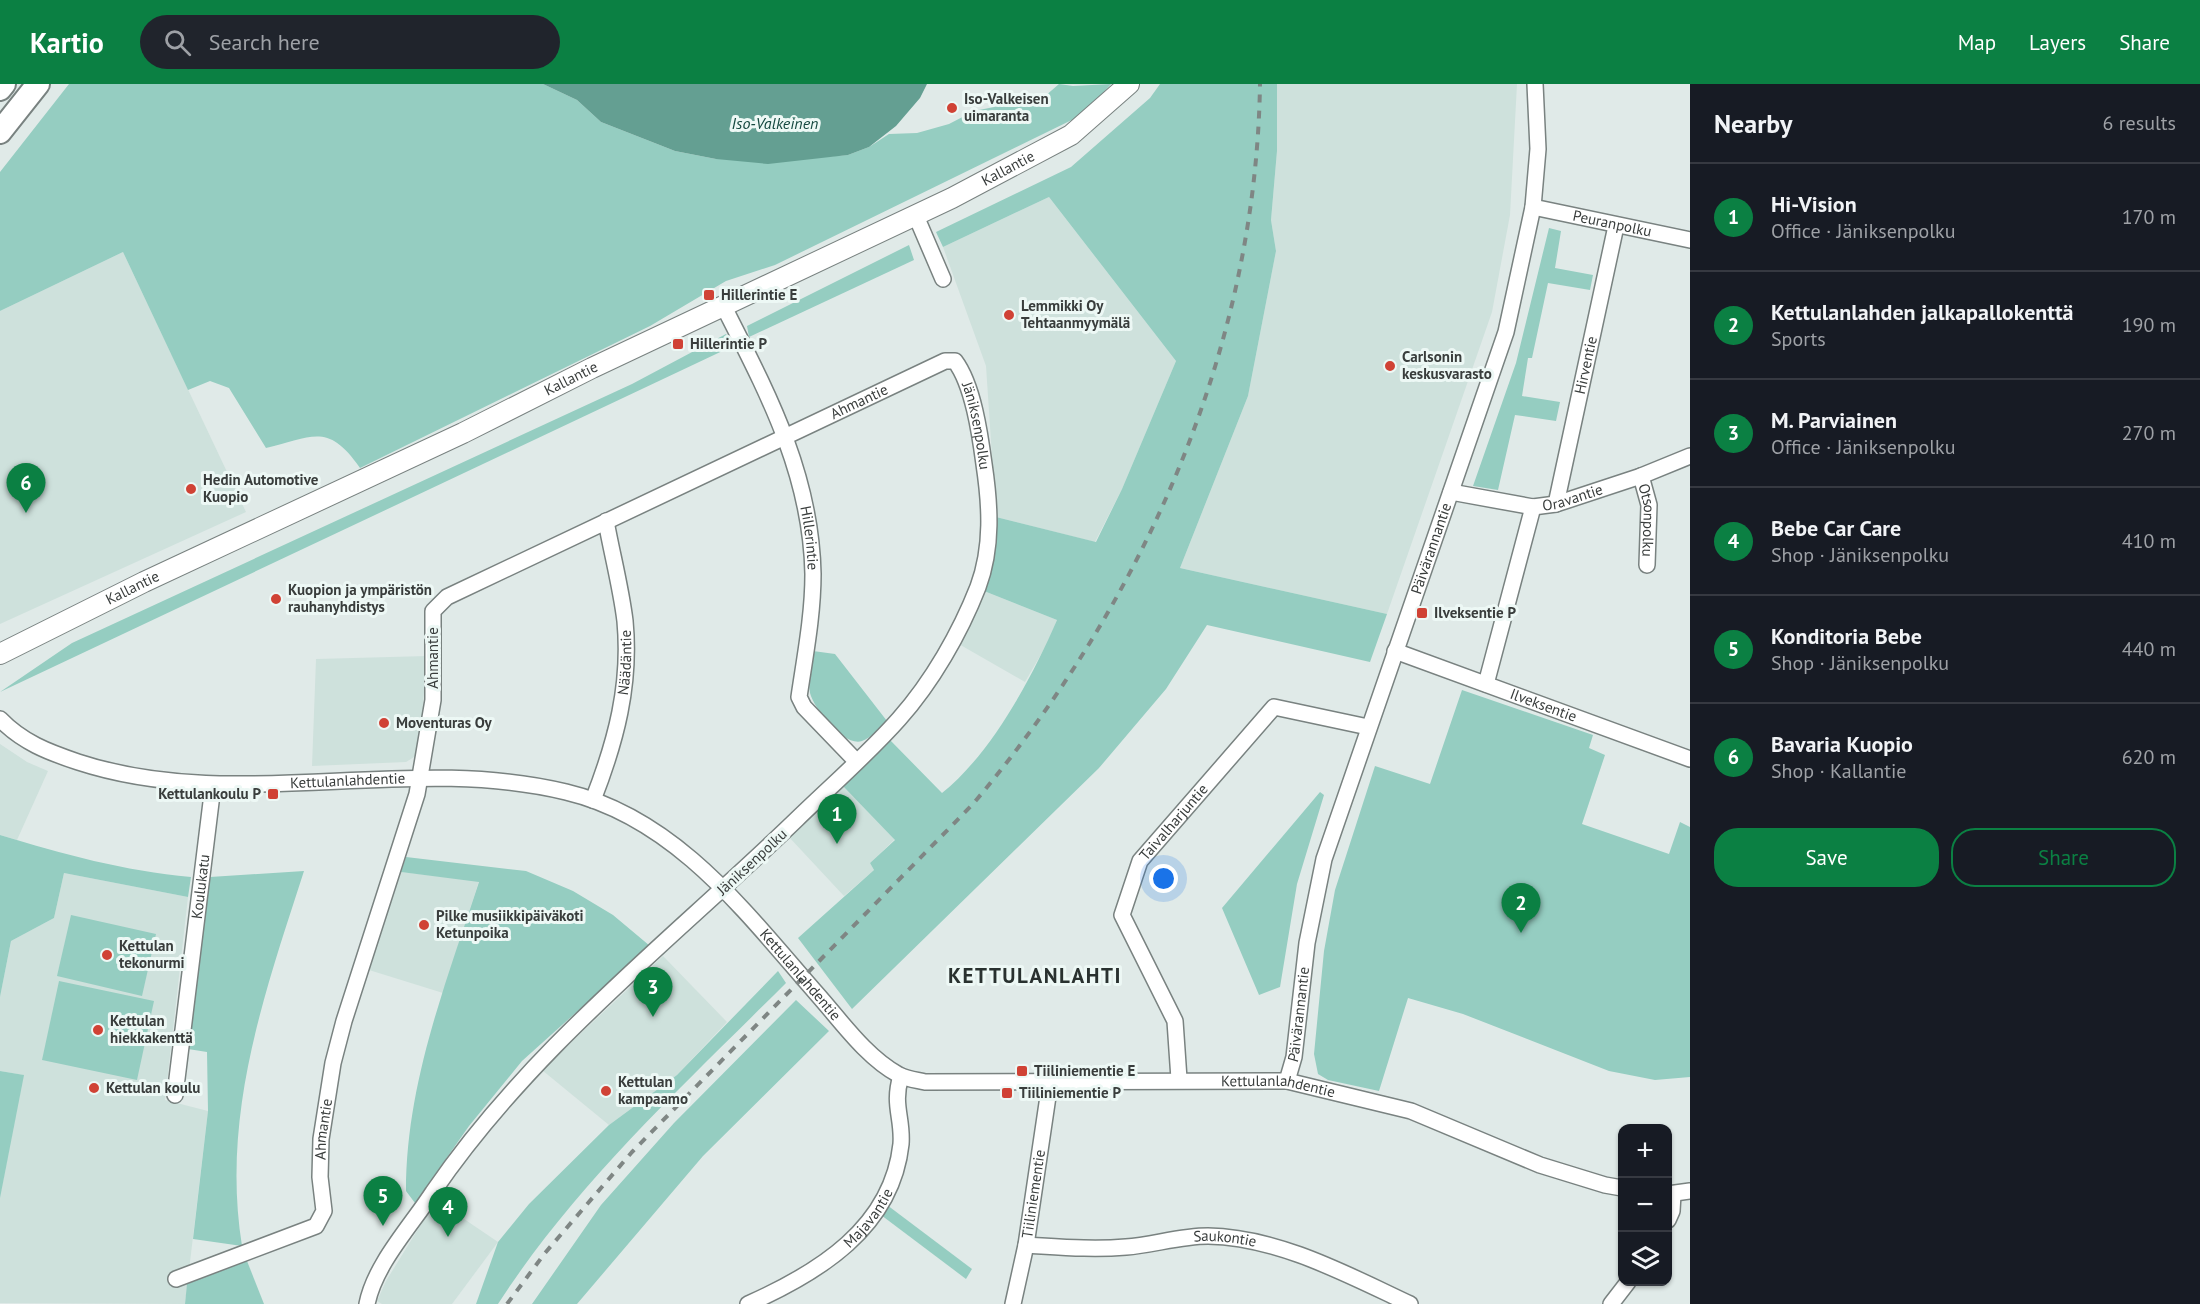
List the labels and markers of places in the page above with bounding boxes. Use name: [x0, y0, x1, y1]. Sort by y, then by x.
place label: Iso-Valkeisen uimaranta: [964, 89, 1049, 125]
marker: Iso-Valkeisen uimaranta: [945, 101, 959, 115]
place label: Hillerintie E: [721, 285, 797, 304]
marker: Hillerintie E: [702, 288, 716, 302]
place label: Lemmikki Oy Tehtaanmyymälä: [1021, 296, 1130, 332]
marker: Lemmikki Oy Tehtaanmyymälä: [1002, 308, 1016, 322]
place label: Hillerintie P: [690, 334, 767, 353]
marker: Hillerintie P: [671, 337, 685, 351]
place label: Carlsonin keskusvarasto: [1402, 347, 1492, 383]
marker: Carlsonin keskusvarasto: [1383, 359, 1397, 373]
pin: 6: [6, 464, 46, 513]
place label: Hedin Automotive Kuopio: [203, 470, 319, 506]
marker: Hedin Automotive Kuopio: [184, 482, 198, 496]
place label: Kuopion ja ympäristön rauhanyhdistys: [288, 580, 432, 616]
marker: Kuopion ja ympäristön rauhanyhdistys: [269, 592, 283, 606]
place label: Ilveksentie P: [1434, 603, 1517, 622]
marker: Ilveksentie P: [1415, 606, 1429, 620]
place label: Moventuras Oy: [396, 713, 493, 732]
marker: Moventuras Oy: [377, 716, 391, 730]
place label: Kettulankoulu P: [158, 784, 261, 803]
marker: Kettulankoulu P: [266, 787, 280, 801]
pin: 1: [818, 794, 856, 844]
pin: 2: [1502, 884, 1540, 933]
place label: Pilke musiikkipäiväkoti Ketunpoika: [436, 906, 584, 942]
marker: Pilke musiikkipäiväkoti Ketunpoika: [417, 918, 431, 932]
place label: Kettulan tekonurmi: [119, 936, 185, 972]
marker: Kettulan tekonurmi: [100, 948, 114, 962]
pin: 3: [634, 968, 672, 1017]
place label: Kettulan hiekkakenttä: [110, 1011, 193, 1047]
marker: Kettulan hiekkakenttä: [91, 1023, 105, 1037]
place label: Tiiliniementie E: [1034, 1061, 1135, 1080]
marker: Tiiliniementie E: [1015, 1064, 1029, 1078]
place label: Kettulan kampaamo: [618, 1072, 688, 1108]
place label: Kettulan koulu: [106, 1078, 200, 1097]
marker: Kettulan koulu: [87, 1081, 101, 1095]
place label: Tiiliniementie P: [1019, 1083, 1121, 1102]
marker: Kettulan kampaamo: [599, 1084, 613, 1098]
marker: Tiiliniementie P: [1000, 1086, 1014, 1100]
pin: 5: [364, 1176, 403, 1226]
pin: 4: [428, 1188, 468, 1237]

